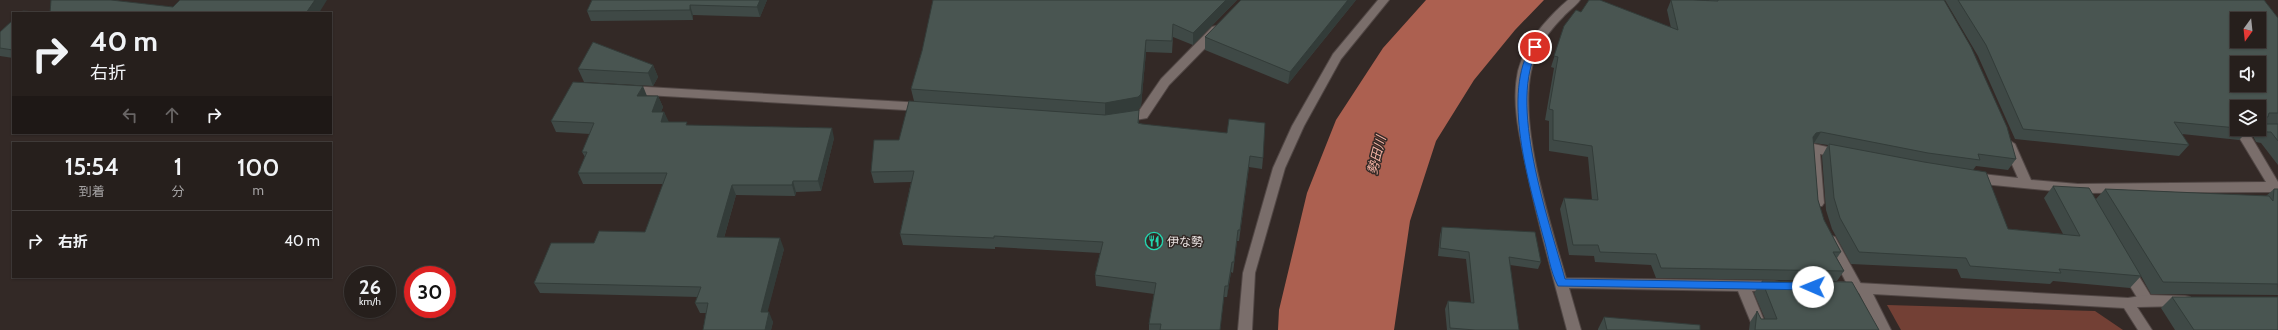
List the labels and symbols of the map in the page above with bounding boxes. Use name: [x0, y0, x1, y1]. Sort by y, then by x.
north arrow: [2230, 12, 2266, 48]
pin: [1518, 30, 1552, 64]
water label: 勢田川: [1364, 132, 1389, 176]
restaurant icon: 伊な勢: [1144, 231, 1164, 251]
place label: 伊な勢: [1167, 234, 1203, 249]
speed limit sign: 30: [404, 266, 456, 318]
position arrow: [1792, 266, 1834, 308]

